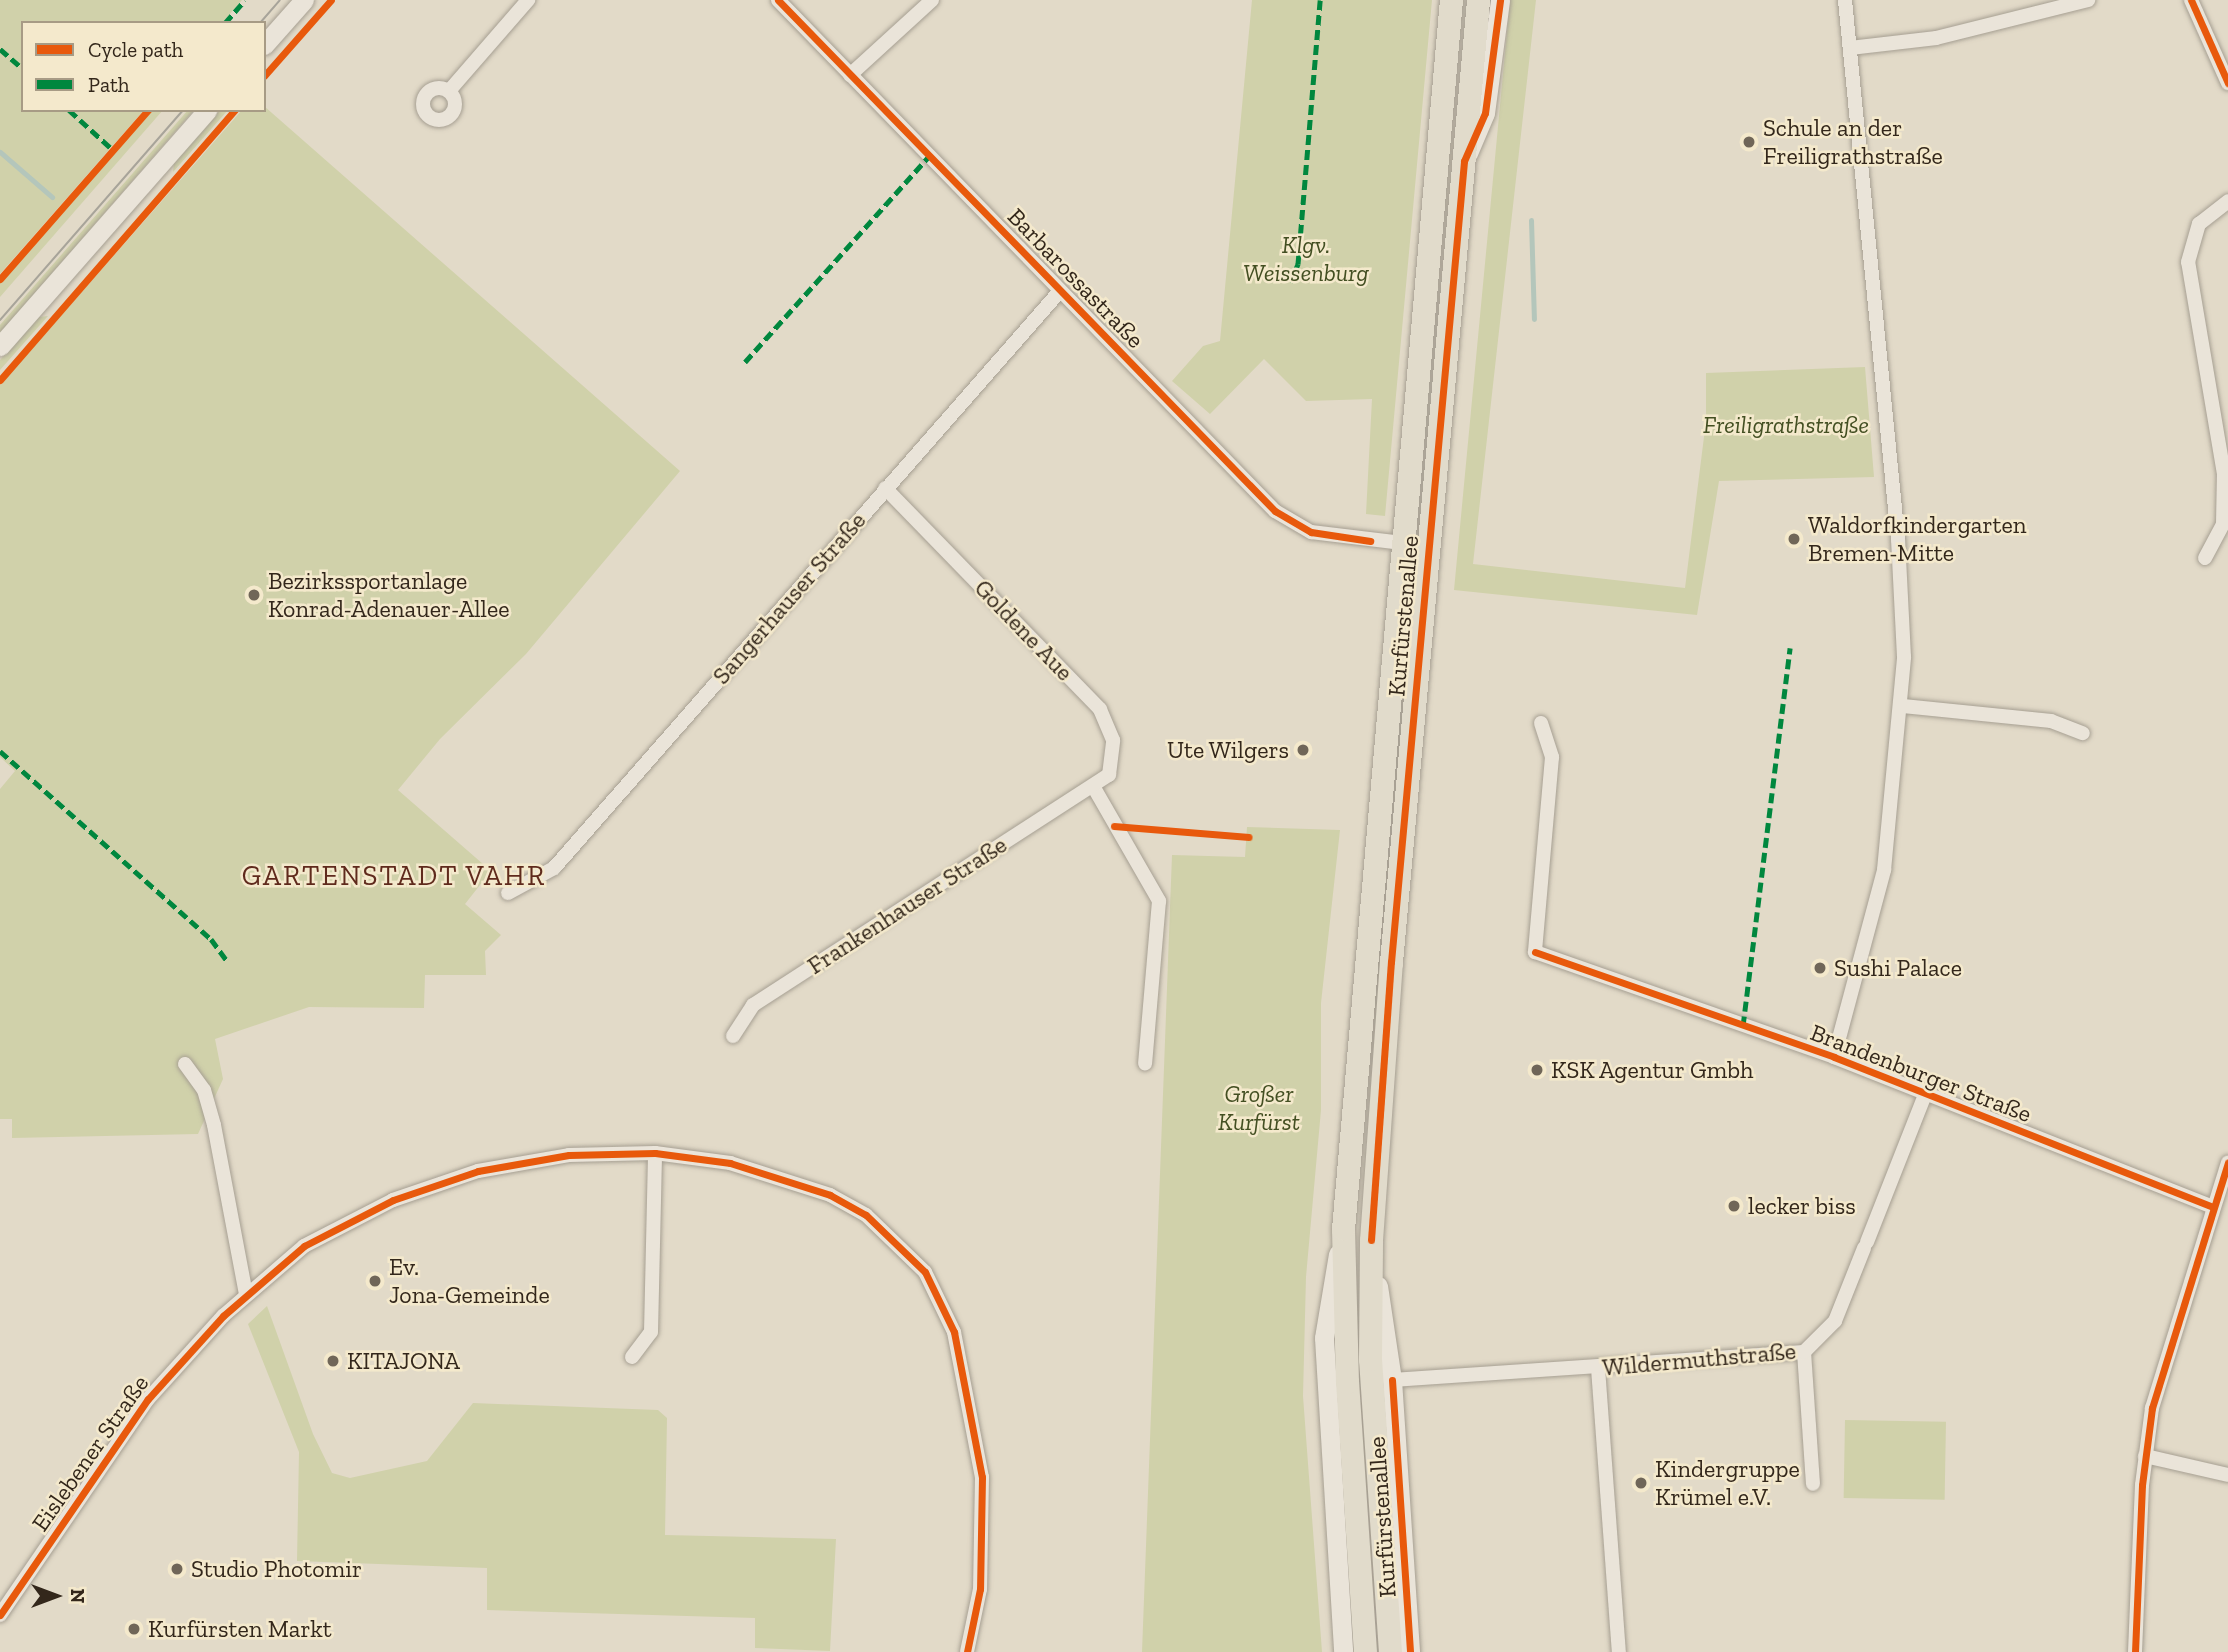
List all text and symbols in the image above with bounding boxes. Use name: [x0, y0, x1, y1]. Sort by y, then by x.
legend: [21, 21, 266, 112]
text: Cycle path: [88, 37, 183, 62]
text: Path: [88, 72, 130, 97]
place label: Schule an der Freiligrathstraße: [1763, 114, 1943, 170]
marker: Schule an der Freiligrathstraße: [1741, 134, 1757, 150]
street label: Barbarossastraße: [1002, 202, 1150, 354]
park label: Klgv. Weissenburg: [1243, 231, 1369, 287]
park label: Freiligrathstraße: [1703, 411, 1869, 439]
street label: Sangerhauser Straße: [706, 506, 872, 690]
place label: Waldorfkindergarten Bremen-Mitte: [1808, 511, 2026, 567]
marker: Waldorfkindergarten Bremen-Mitte: [1786, 531, 1802, 547]
street label: Kurfürstenallee: [1382, 534, 1424, 698]
place label: Bezirkssportanlage Konrad-Adenauer-Allee: [268, 567, 510, 623]
street label: Goldene Aue: [968, 573, 1080, 687]
marker: Bezirkssportanlage Konrad-Adenauer-Allee: [246, 587, 262, 603]
place label: Ute Wilgers: [1166, 736, 1289, 764]
marker: Ute Wilgers: [1295, 742, 1311, 758]
street label: Frankenhauser Straße: [802, 830, 1012, 980]
district label: GARTENSTADT VAHR: [243, 859, 545, 893]
place label: Sushi Palace: [1834, 954, 1962, 982]
marker: Sushi Palace: [1812, 960, 1828, 976]
street label: Brandenburger Straße: [1806, 1017, 2036, 1129]
place label: KSK Agentur Gmbh: [1551, 1056, 1755, 1084]
marker: KSK Agentur Gmbh: [1529, 1062, 1545, 1078]
park label: Großer Kurfürst: [1218, 1080, 1300, 1136]
place label: lecker biss: [1748, 1192, 1856, 1220]
marker: lecker biss: [1726, 1198, 1742, 1214]
place label: Ev. Jona-Gemeinde: [389, 1253, 550, 1309]
marker: Ev. Jona-Gemeinde: [367, 1273, 383, 1289]
street label: Wildermuthstraße: [1601, 1336, 1797, 1382]
place label: KITAJONA: [347, 1347, 460, 1375]
marker: KITAJONA: [325, 1353, 341, 1369]
street label: Eislebener Straße: [25, 1369, 155, 1537]
street label: Kurfürstenallee: [1362, 1436, 1402, 1598]
place label: Kindergruppe Krümel e.V.: [1655, 1455, 1800, 1511]
marker: Kindergruppe Krümel e.V.: [1633, 1475, 1649, 1491]
place label: Studio Photomir: [191, 1555, 362, 1583]
north arrow: [21, 1561, 91, 1631]
marker: Studio Photomir: [169, 1561, 185, 1577]
text: N: [66, 1589, 89, 1603]
place label: Kurfürsten Markt: [148, 1615, 332, 1643]
marker: Kurfürsten Markt: [126, 1621, 142, 1637]

